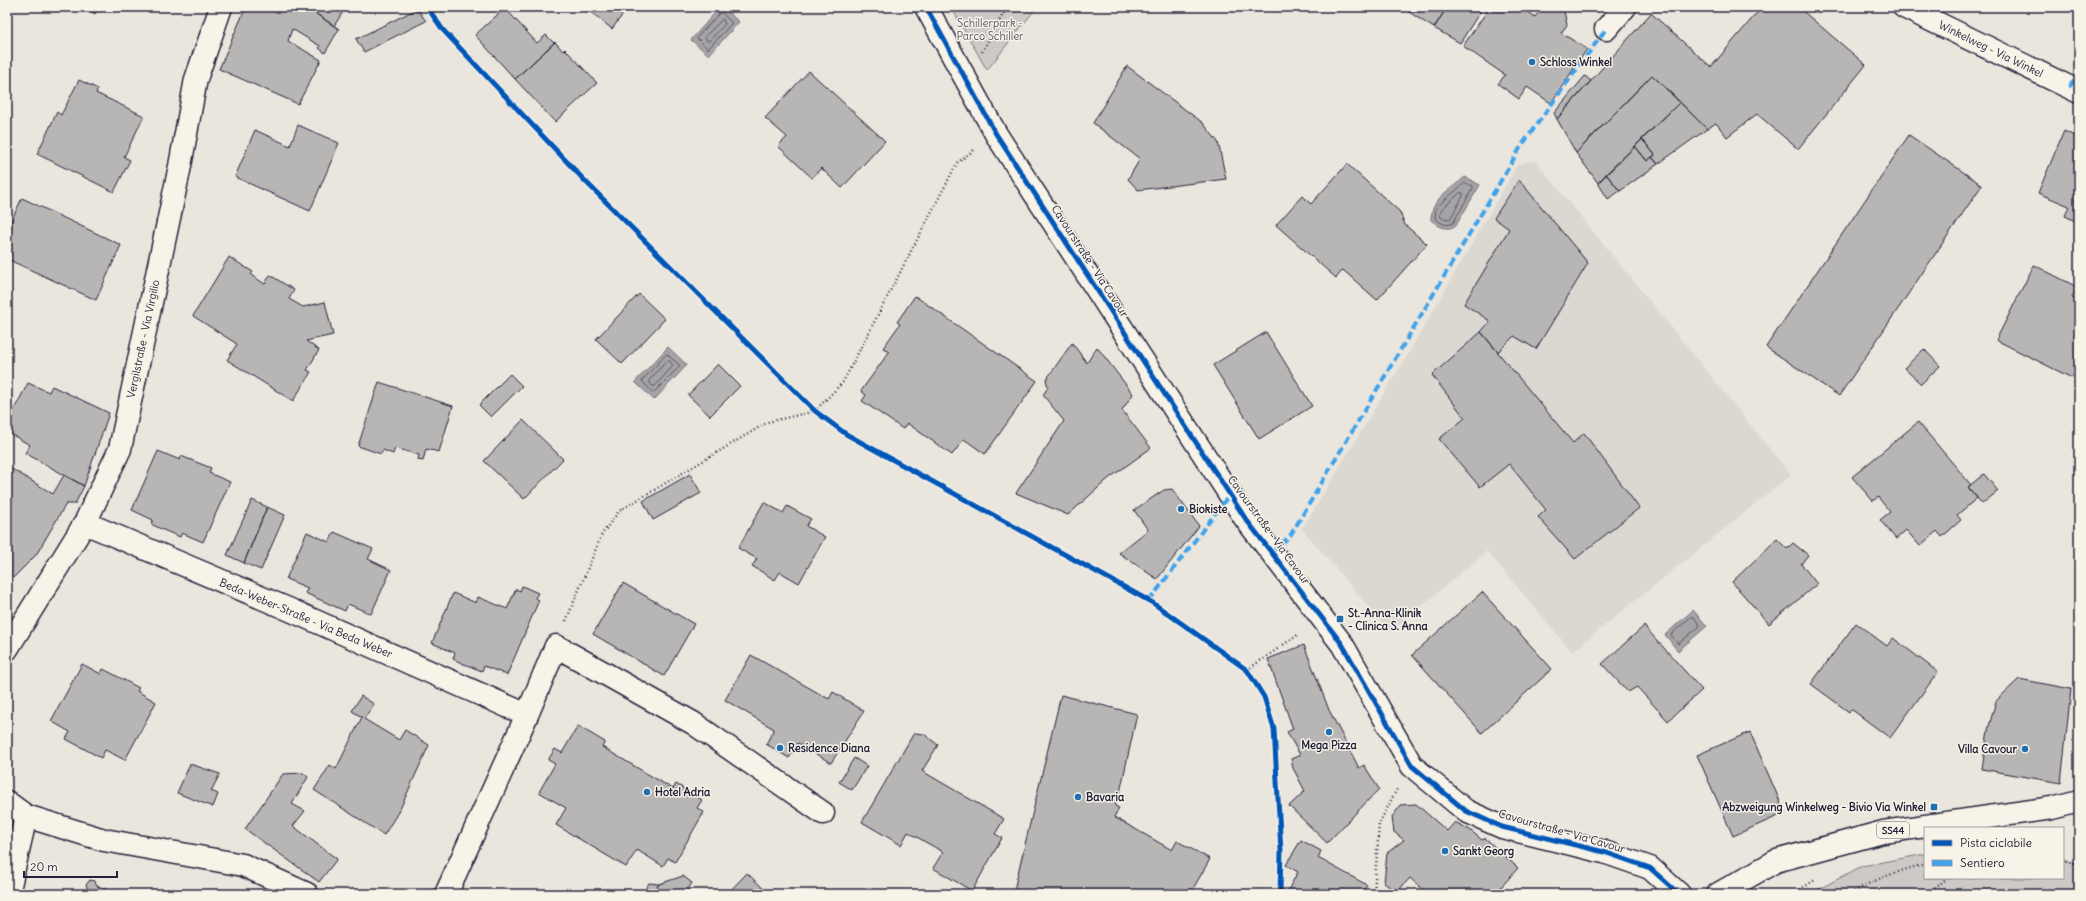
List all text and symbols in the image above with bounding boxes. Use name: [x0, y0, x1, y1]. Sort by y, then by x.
park label: Schillerpark - Parco Schiller: [956, 16, 1024, 43]
street label: Winkelweg - Via Winkel: [1937, 18, 2045, 80]
place label: Schloss Winkel: [1540, 55, 1612, 69]
marker: Schloss Winkel: [1527, 57, 1537, 67]
street label: Cavourstraße - Via Cavour: [1048, 202, 1132, 320]
street label: Vergilstraße - Via Virgilio: [124, 279, 162, 399]
street label: Cavourstraße - Via Cavour: [1225, 473, 1314, 588]
place label: Biokiste: [1189, 502, 1228, 516]
marker: Biokiste: [1176, 504, 1186, 514]
street label: Beda-Weber-Straße - Via Beda Weber: [217, 575, 395, 661]
place label: St.-Anna-Klinik - Clinica S. Anna: [1348, 606, 1429, 633]
marker: St.-Anna-Klinik - Clinica S. Anna: [1335, 614, 1345, 624]
marker: Mega Pizza: [1324, 727, 1334, 737]
place label: Mega Pizza: [1301, 738, 1358, 753]
place label: Residence Diana: [788, 741, 871, 755]
place label: Villa Cavour: [1958, 742, 2018, 756]
marker: Residence Diana: [775, 743, 785, 753]
marker: Villa Cavour: [2020, 744, 2030, 754]
place label: Hotel Adria: [655, 785, 711, 799]
marker: Hotel Adria: [642, 787, 652, 797]
place label: Bavaria: [1086, 790, 1125, 804]
marker: Bavaria: [1073, 792, 1083, 802]
place label: Abzweigung Winkelweg - Bivio Via Winkel: [1722, 800, 1926, 815]
marker: Abzweigung Winkelweg - Bivio Via Winkel: [1929, 802, 1939, 812]
street label: Cavourstraße - Via Cavour: [1497, 806, 1627, 856]
road number: SS44: [1877, 822, 1909, 838]
legend: [1924, 827, 2064, 879]
text: Pista ciclabile: [1960, 835, 2032, 850]
place label: Sankt Georg: [1453, 844, 1514, 859]
marker: Sankt Georg: [1440, 846, 1450, 856]
scale bar: [24, 853, 117, 879]
text: Sentiero: [1960, 855, 2005, 870]
text: 20 m: [30, 859, 58, 874]

